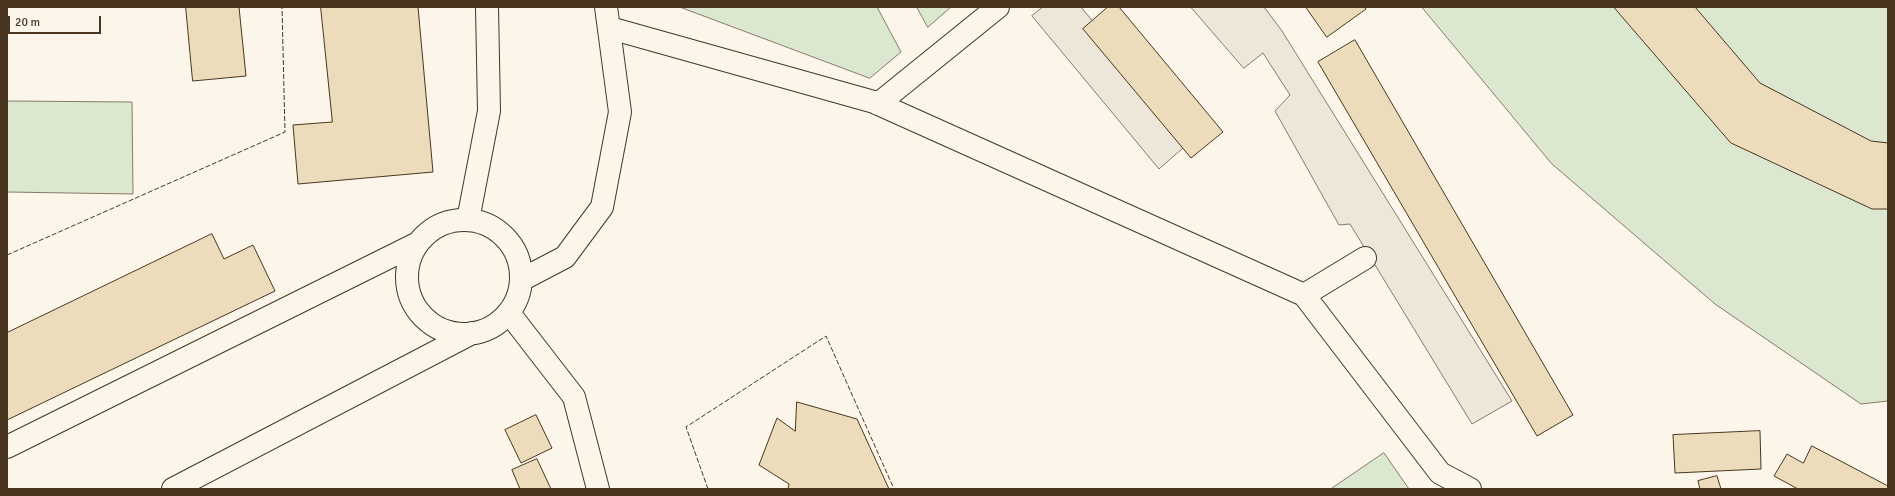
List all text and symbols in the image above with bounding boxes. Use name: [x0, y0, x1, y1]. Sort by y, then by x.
scale bar: [10, 8, 103, 34]
text: 20 m: [15, 15, 40, 30]

